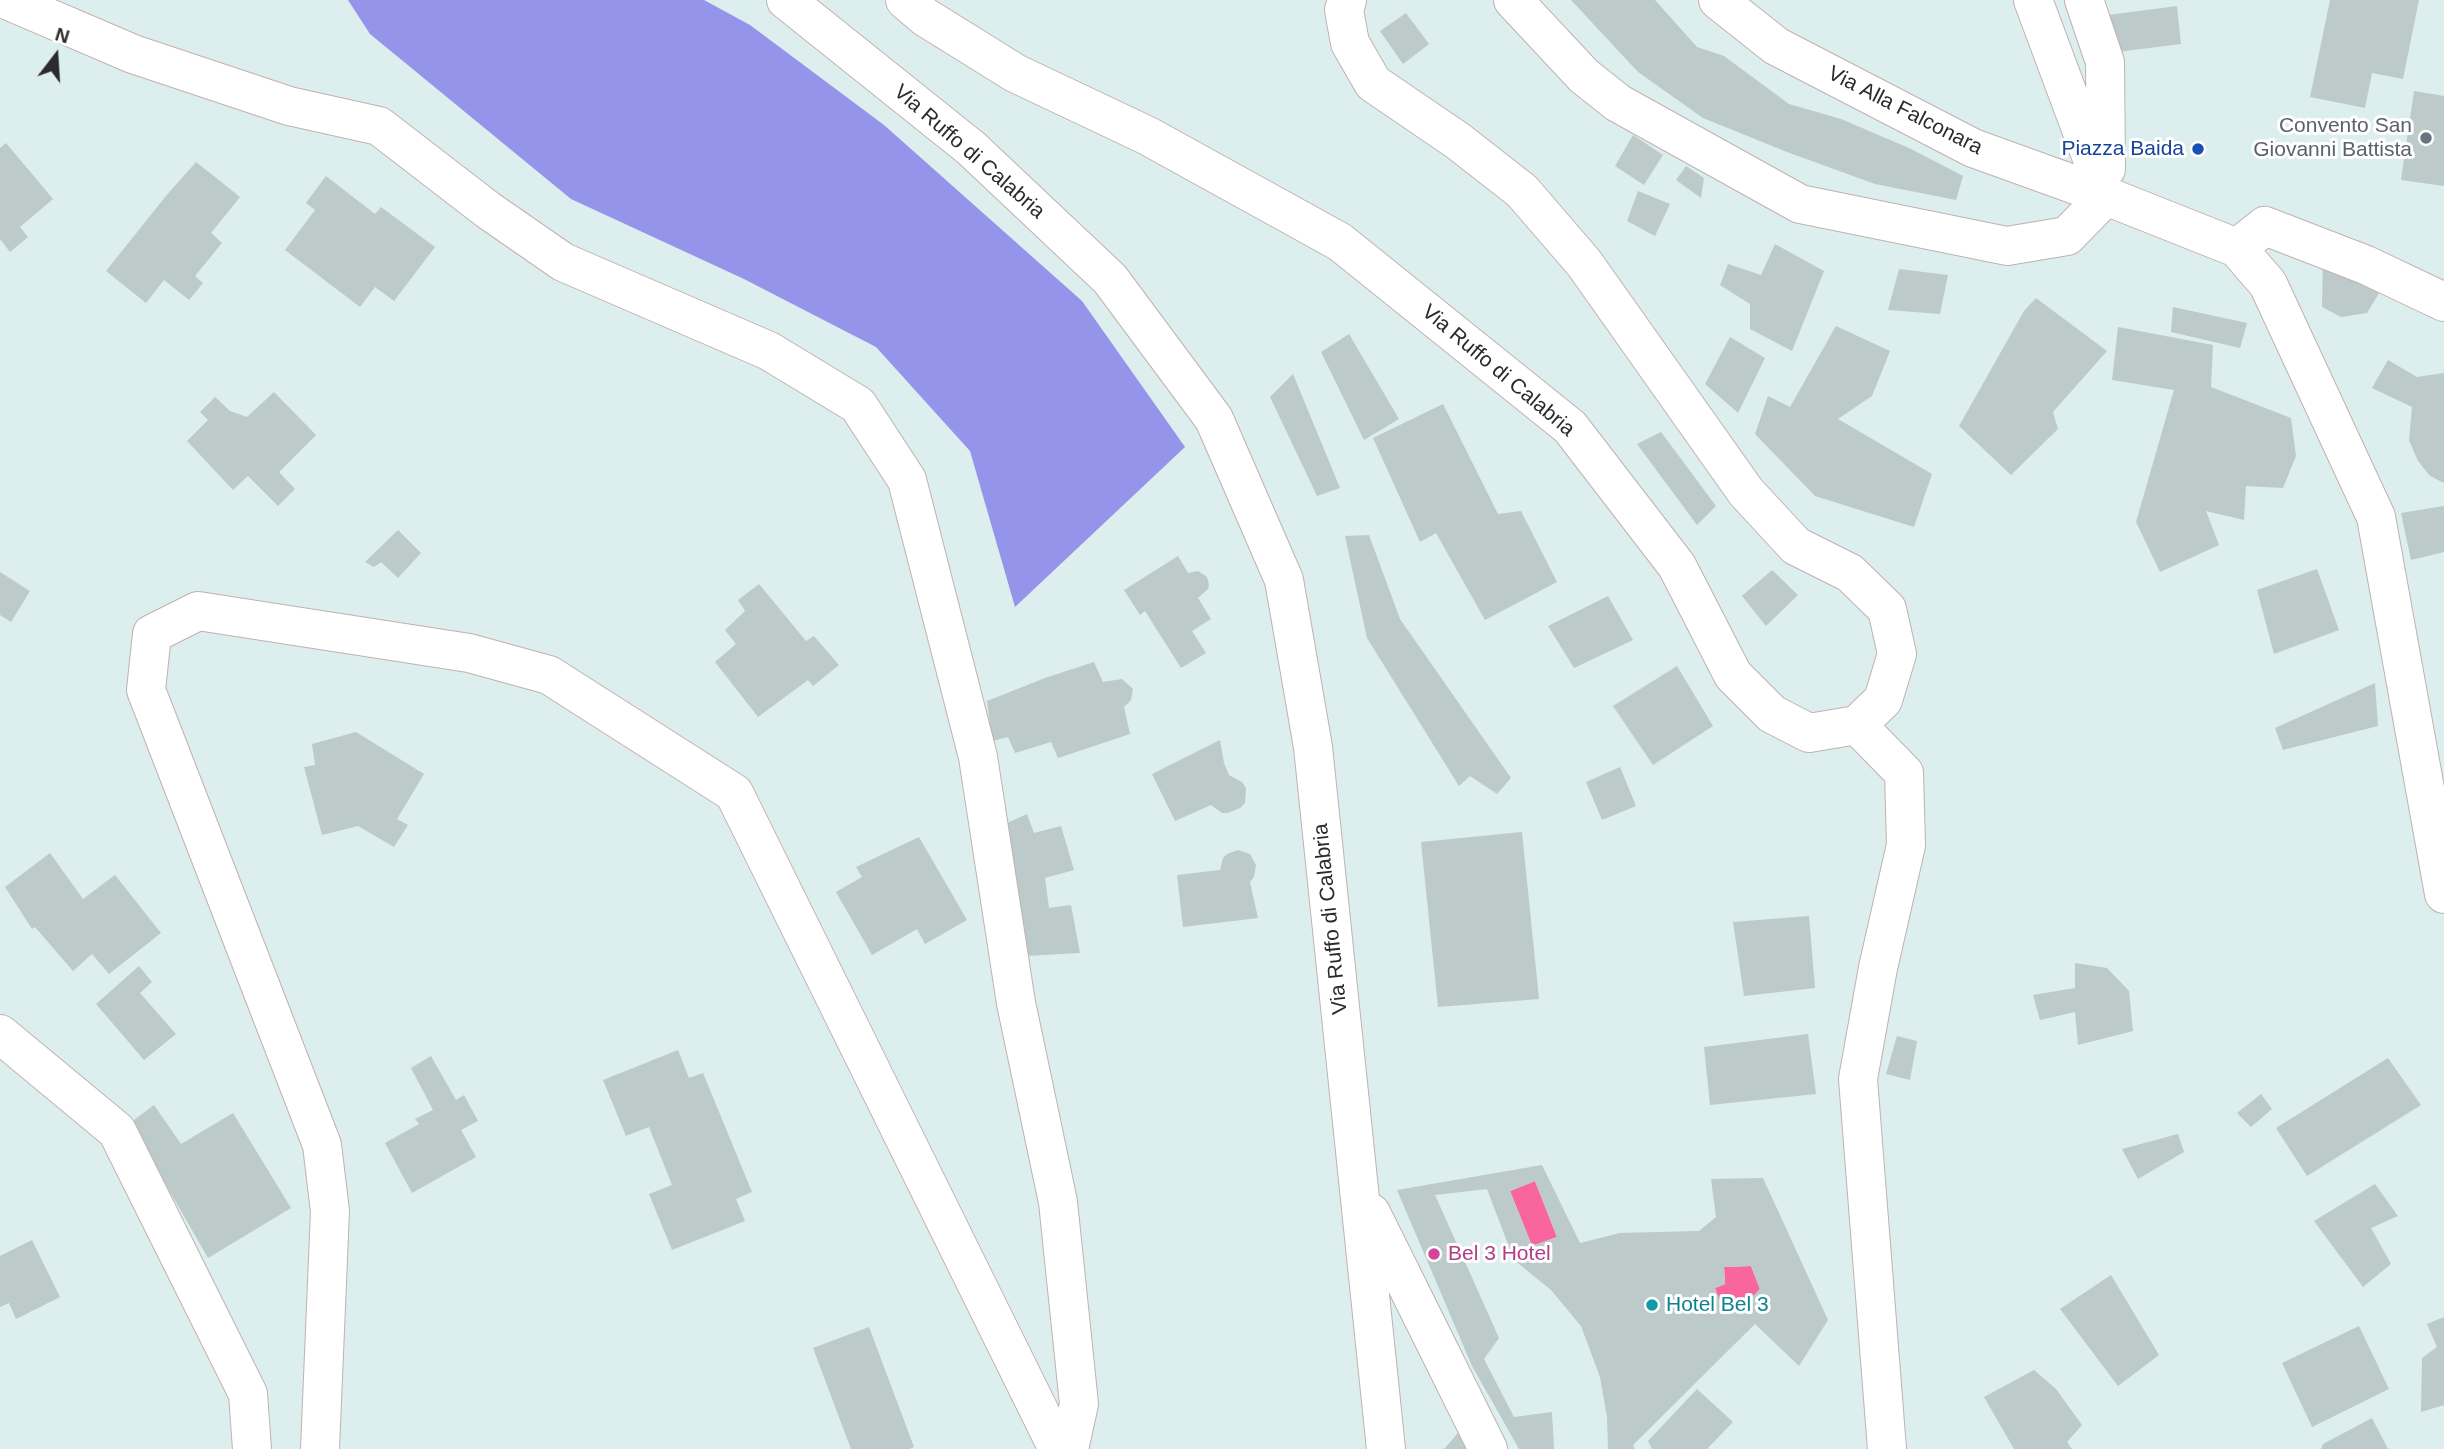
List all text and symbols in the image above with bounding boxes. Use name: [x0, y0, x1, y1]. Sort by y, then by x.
north arrow: [21, 21, 91, 91]
text: N: [53, 23, 72, 47]
street label: Via Alla Falconara: [1824, 61, 1986, 161]
street label: Via Ruffo di Calabria: [888, 80, 1050, 224]
place label: Convento San Giovanni Battista: [2253, 113, 2412, 163]
marker: Convento San Giovanni Battista: [2418, 130, 2434, 146]
place label: Piazza Baida: [2061, 136, 2184, 162]
marker: Piazza Baida: [2190, 141, 2206, 157]
street label: Via Ruffo di Calabria: [1416, 300, 1580, 442]
street label: Via Ruffo di Calabria: [1308, 822, 1354, 1016]
place label: Bel 3 Hotel: [1448, 1241, 1551, 1267]
marker: Bel 3 Hotel: [1426, 1246, 1442, 1262]
place label: Hotel Bel 3: [1666, 1292, 1769, 1318]
marker: Hotel Bel 3: [1644, 1297, 1660, 1313]

